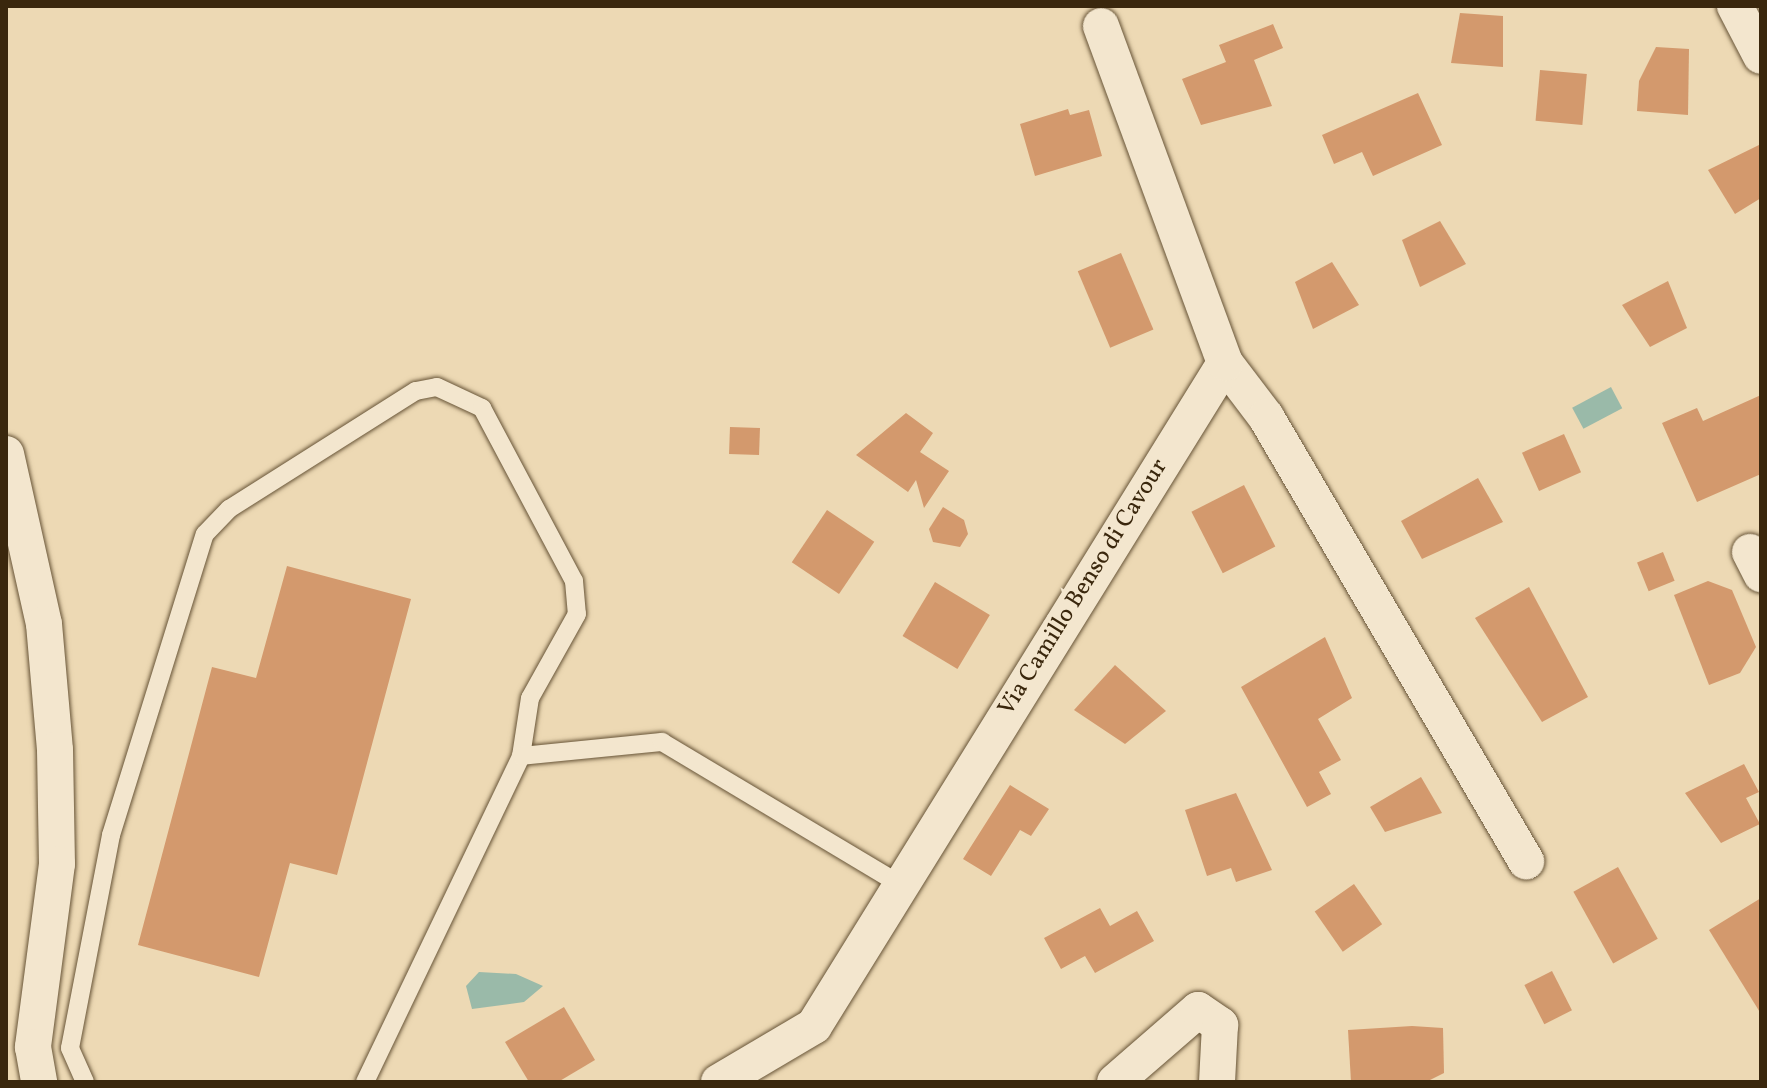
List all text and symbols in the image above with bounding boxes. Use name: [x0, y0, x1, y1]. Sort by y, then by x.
street label: Via Camillo Benso di Cavour: [993, 454, 1175, 722]

